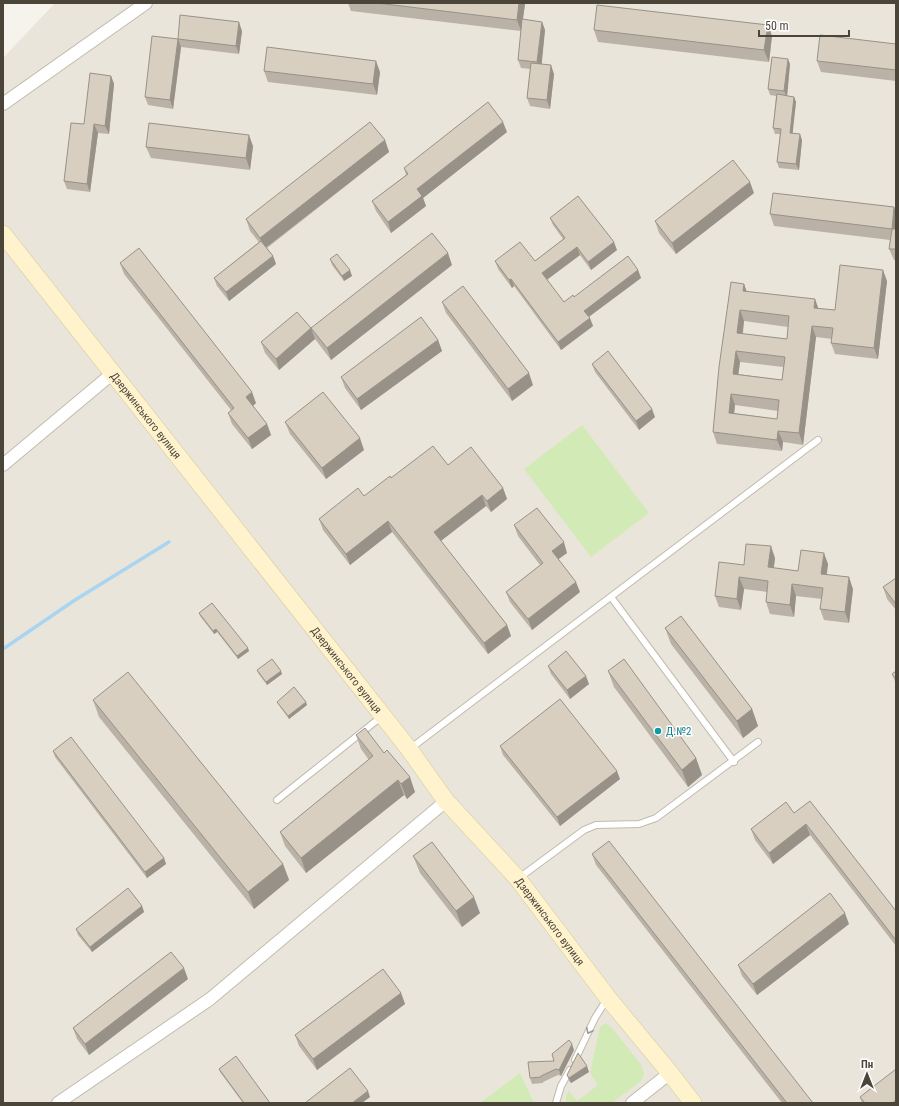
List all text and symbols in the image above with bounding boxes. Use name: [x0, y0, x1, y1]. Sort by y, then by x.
scale bar: [759, 12, 849, 38]
text: 50 m: [765, 19, 789, 33]
street label: Дзержинського вулиця: [108, 370, 184, 462]
street label: Дзержинського вулиця: [308, 624, 384, 716]
place label: Д.№2: [666, 725, 691, 738]
marker: Д.№2: [653, 726, 663, 736]
street label: Дзержинського вулиця: [512, 875, 587, 968]
one-way arrow: [586, 1027, 594, 1035]
north arrow: [847, 1054, 887, 1094]
text: Пн: [861, 1058, 873, 1071]

